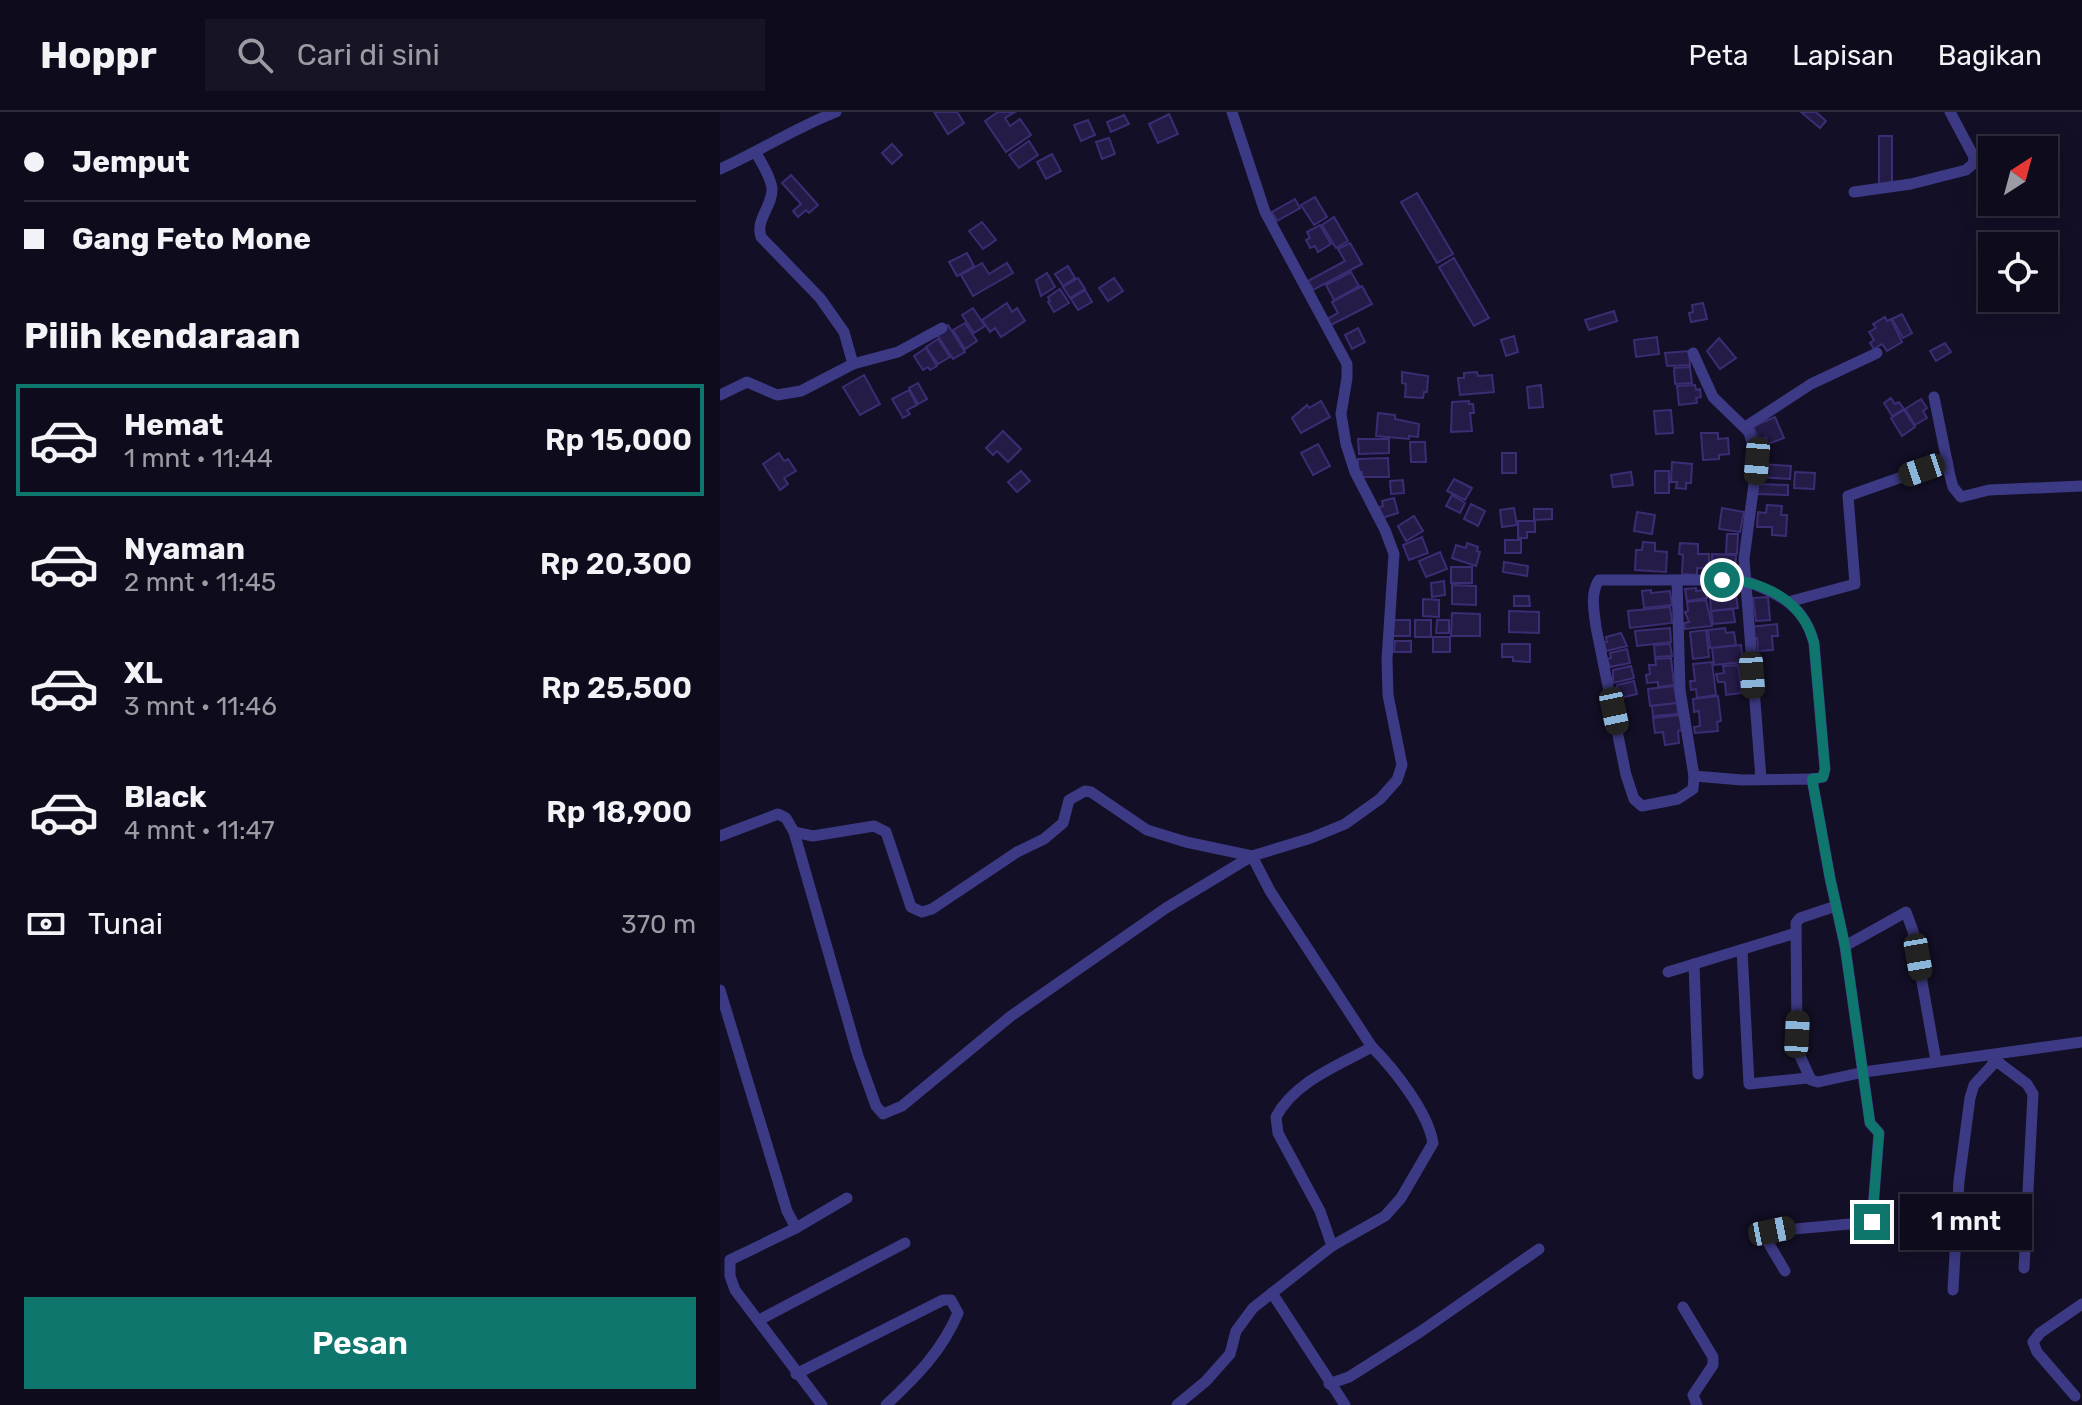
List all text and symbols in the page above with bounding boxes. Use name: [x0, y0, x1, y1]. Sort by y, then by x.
search box: [205, 19, 765, 91]
text: Hoppr: [40, 32, 157, 78]
icon: search: [233, 33, 277, 77]
text: Cari di sini: [297, 37, 440, 73]
text: Peta: [1689, 39, 1748, 72]
text: Lapisan: [1792, 39, 1894, 72]
text: Bagikan: [1938, 39, 2042, 72]
north arrow: [1978, 136, 2058, 216]
map controls: [1978, 136, 2058, 312]
text: Jemput: [72, 144, 190, 180]
text: Gang Feto Mone: [72, 221, 311, 257]
button: locate: [1978, 232, 2058, 312]
text: Pilih kendaraan: [24, 314, 301, 357]
icon: car: [28, 404, 100, 476]
text: Hemat: [124, 407, 223, 443]
text: Rp 15,000: [545, 422, 692, 458]
car: [1743, 436, 1771, 486]
text: 1 mnt · 11:44: [124, 443, 273, 474]
car: [1895, 451, 1949, 489]
icon: car: [28, 528, 100, 600]
text: Nyaman: [124, 531, 245, 567]
text: Rp 20,300: [540, 546, 692, 582]
route start: [1704, 562, 1740, 598]
text: 2 mnt · 11:45: [124, 567, 276, 598]
car: [1738, 650, 1766, 700]
icon: car: [28, 652, 100, 724]
text: XL: [124, 655, 163, 691]
text: Rp 25,500: [541, 670, 692, 706]
car: [1597, 685, 1631, 737]
text: 3 mnt · 11:46: [124, 691, 277, 722]
icon: car: [28, 776, 100, 848]
text: Black: [124, 779, 207, 815]
text: Rp 18,900: [546, 794, 692, 830]
text: 4 mnt · 11:47: [124, 815, 275, 846]
icon: cash: [24, 902, 68, 946]
text: Tunai: [88, 906, 163, 942]
text: 370 m: [621, 909, 696, 940]
car: [1902, 931, 1934, 983]
car: [1784, 1009, 1810, 1059]
callout: 1 mnt: [1900, 1194, 2032, 1250]
route end: [1854, 1204, 1890, 1240]
text: 1 mnt: [1931, 1206, 2001, 1237]
car: [1746, 1215, 1798, 1247]
button: Pesan: [24, 1297, 696, 1389]

